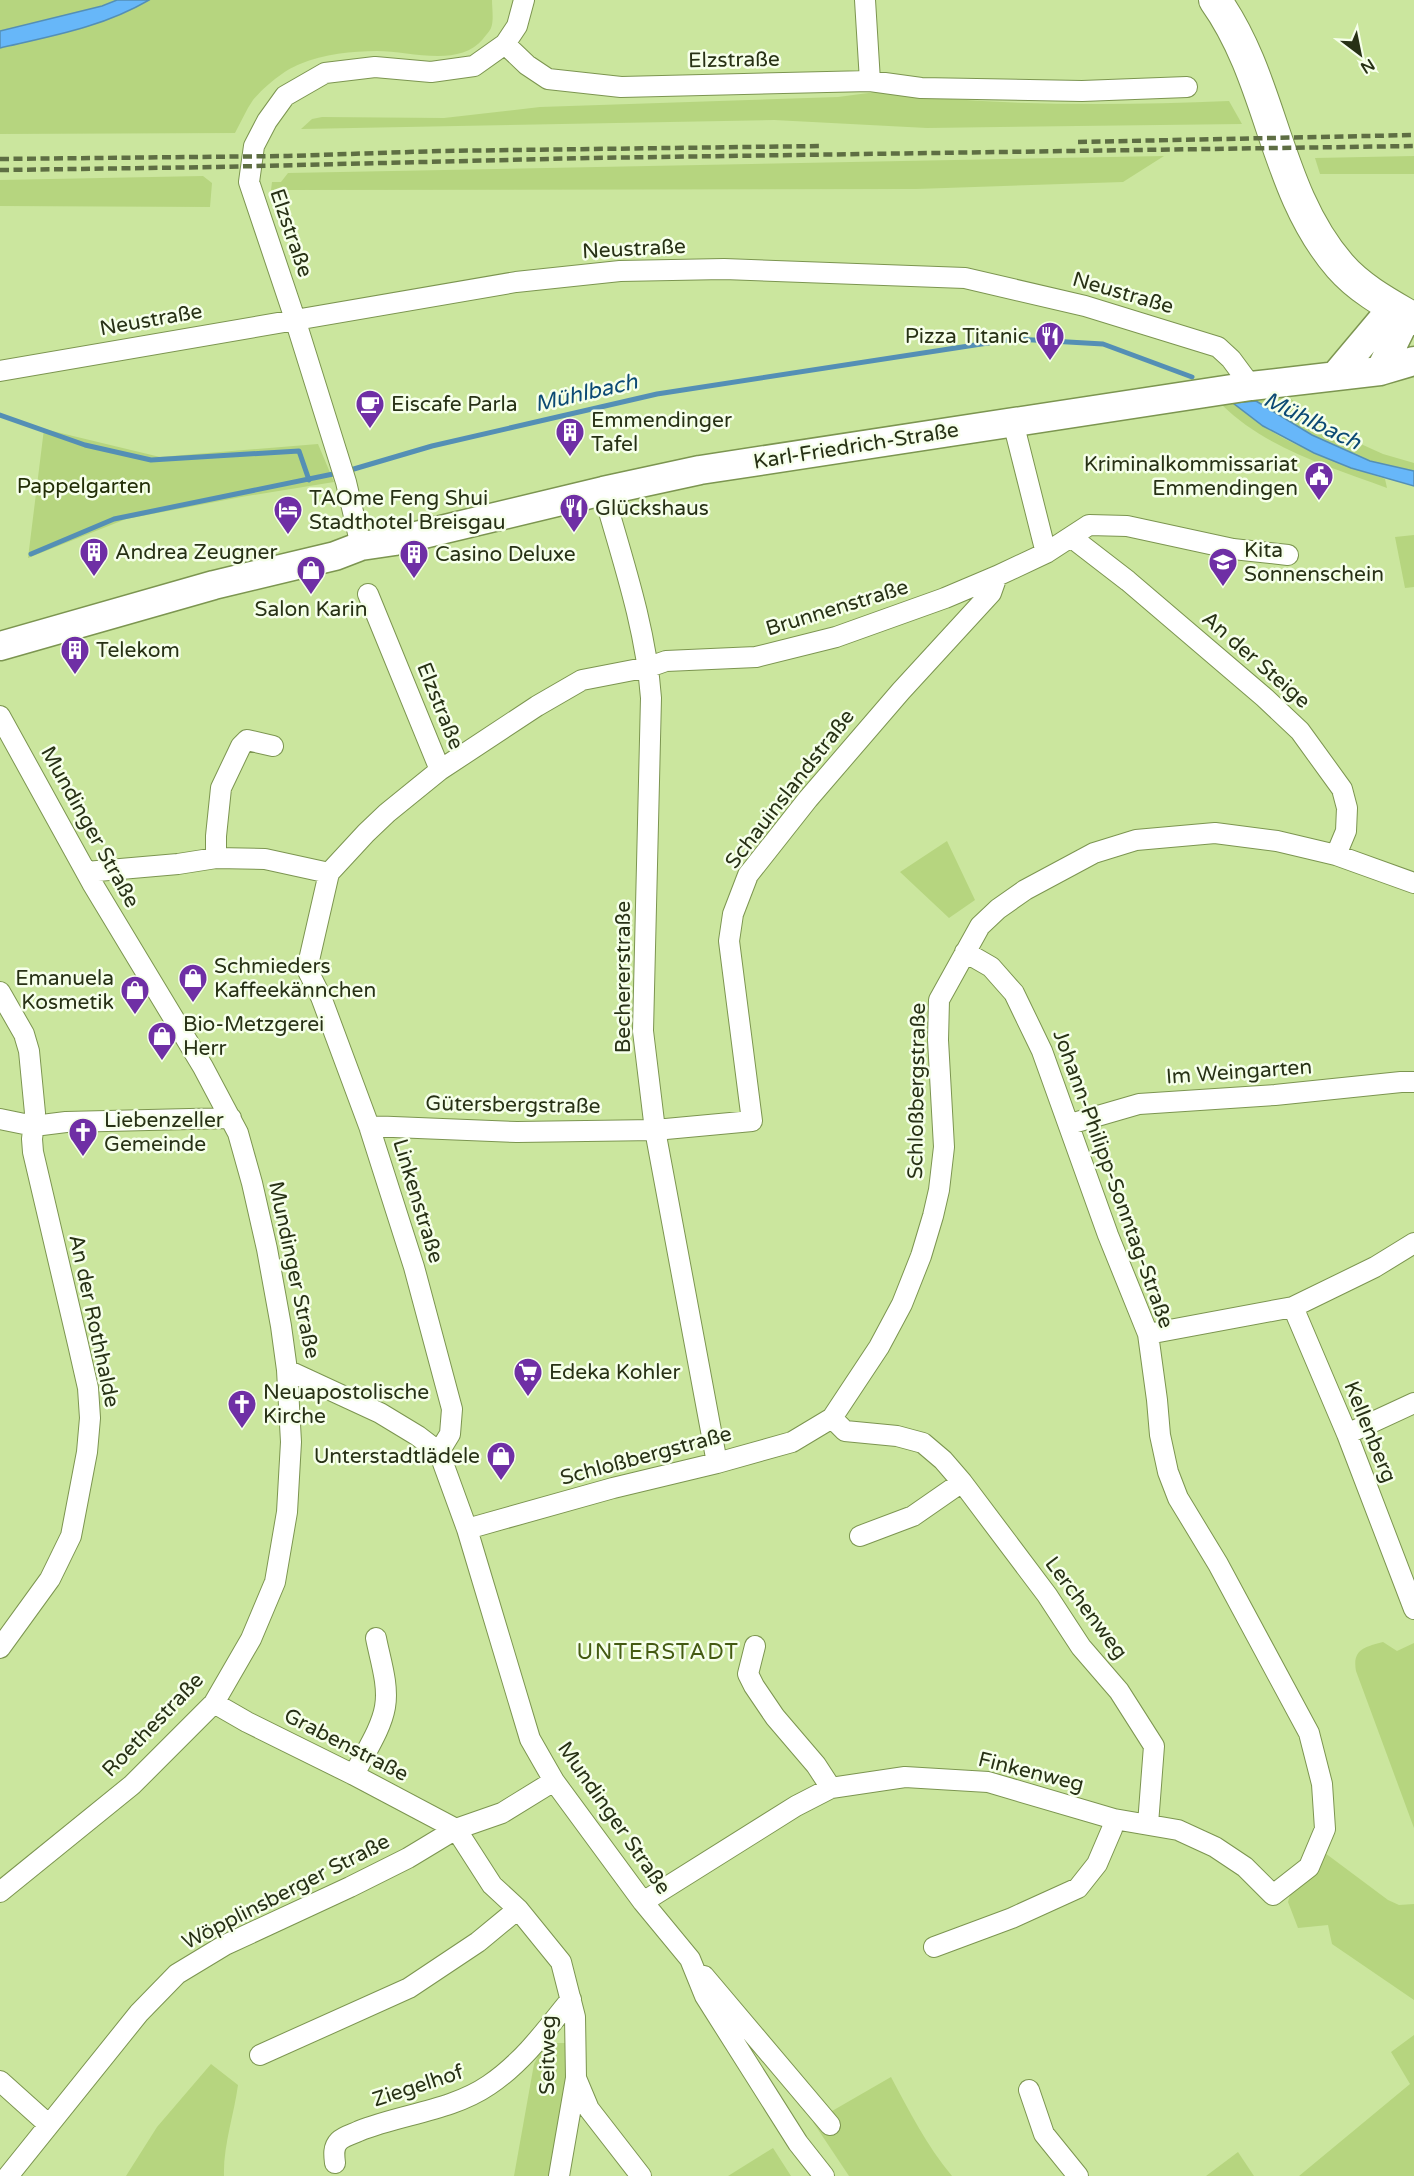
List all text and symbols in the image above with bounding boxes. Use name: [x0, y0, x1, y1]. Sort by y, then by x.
north arrow: [1330, 24, 1390, 84]
street label: Elzstraße: [688, 47, 780, 73]
text: N: [1357, 54, 1378, 78]
street label: Elzstraße: [264, 186, 318, 280]
street label: Neustraße: [582, 234, 687, 264]
street label: Neustraße: [1070, 267, 1176, 319]
street label: Neustraße: [98, 299, 204, 341]
restaurant icon: Pizza Titanic: [1034, 320, 1066, 362]
place label: Pizza Titanic: [905, 324, 1029, 349]
water label: Mühlbach: [532, 368, 640, 417]
water label: Mühlbach: [1259, 386, 1365, 456]
cafe icon: Eiscafe Parla: [354, 388, 386, 430]
place label: Eiscafe Parla: [391, 392, 518, 417]
place label: Emmendinger Tafel: [591, 408, 732, 457]
building icon: Emmendinger Tafel: [554, 416, 586, 458]
street label: Karl-Friedrich-Straße: [752, 417, 961, 475]
place label: Kriminalkommissariat Emmendingen: [1084, 452, 1298, 501]
public building icon: Kriminalkommissariat Emmendingen: [1303, 460, 1335, 502]
park label: Pappelgarten: [17, 474, 151, 499]
place label: TAOme Feng Shui Stadthotel Breisgau: [309, 486, 506, 535]
restaurant icon: Glückshaus: [558, 492, 590, 534]
hotel icon: TAOme Feng Shui Stadthotel Breisgau: [272, 494, 304, 536]
place label: Glückshaus: [595, 496, 709, 521]
building icon: Andrea Zeugner: [78, 536, 110, 578]
building icon: Casino Deluxe: [398, 538, 430, 580]
place label: Kita Sonnenschein: [1244, 538, 1384, 587]
place label: Andrea Zeugner: [115, 540, 278, 565]
place label: Casino Deluxe: [435, 542, 576, 567]
school or university icon: Kita Sonnenschein: [1207, 546, 1239, 588]
shop icon: Salon Karin: [295, 554, 327, 596]
street label: Brunnenstraße: [763, 574, 912, 642]
place label: Salon Karin: [255, 597, 367, 622]
street label: An der Steige: [1197, 606, 1315, 714]
building icon: Telekom: [59, 634, 91, 676]
place label: Telekom: [96, 638, 180, 663]
street label: Elzstraße: [411, 659, 469, 753]
street label: Schauinslandstraße: [720, 704, 860, 874]
street label: Mundinger Straße: [35, 742, 145, 912]
street label: Bechererstraße: [611, 901, 636, 1053]
place label: Schmieders Kaffeekännchen: [214, 954, 376, 1003]
shop icon: Schmieders Kaffeekännchen: [177, 962, 209, 1004]
place label: Emanuela Kosmetik: [15, 966, 114, 1015]
shop icon: Emanuela Kosmetik: [119, 974, 151, 1016]
street label: Schloßbergstraße: [903, 1003, 931, 1179]
place label: Bio-Metzgerei Herr: [183, 1012, 324, 1061]
shop icon: Bio-Metzgerei Herr: [146, 1020, 178, 1062]
street label: Johann-Philipp-Sonntag-Straße: [1047, 1026, 1179, 1332]
street label: Im Weingarten: [1165, 1054, 1313, 1090]
street label: Gütersbergstraße: [425, 1091, 601, 1119]
place label: Liebenzeller Gemeinde: [104, 1108, 224, 1157]
church icon: Liebenzeller Gemeinde: [67, 1116, 99, 1158]
street label: Linkenstraße: [387, 1136, 449, 1266]
street label: Mundinger Straße: [263, 1179, 325, 1361]
street label: An der Rothhalde: [63, 1232, 125, 1410]
supermarket icon: Edeka Kohler: [512, 1356, 544, 1398]
place label: Edeka Kohler: [549, 1360, 681, 1385]
street label: Kellenberg: [1338, 1378, 1402, 1486]
place label: Neuapostolische Kirche: [263, 1380, 429, 1429]
church icon: Neuapostolische Kirche: [226, 1388, 258, 1430]
street label: Schloßbergstraße: [558, 1421, 734, 1491]
shop icon: Unterstadtlädele: [485, 1440, 517, 1482]
place label: Unterstadtlädele: [314, 1444, 480, 1469]
street label: Lerchenweg: [1039, 1552, 1133, 1664]
district label: UNTERSTADT: [577, 1639, 739, 1665]
street label: Roethestraße: [97, 1668, 209, 1782]
street label: Grabenstraße: [280, 1703, 412, 1787]
street label: Mundinger Straße: [552, 1737, 676, 1899]
street label: Finkenweg: [976, 1747, 1086, 1797]
street label: Wöpplinsberger Straße: [178, 1829, 394, 1955]
street label: Seitweg: [535, 2015, 561, 2095]
street label: Ziegelhof: [369, 2060, 467, 2112]

